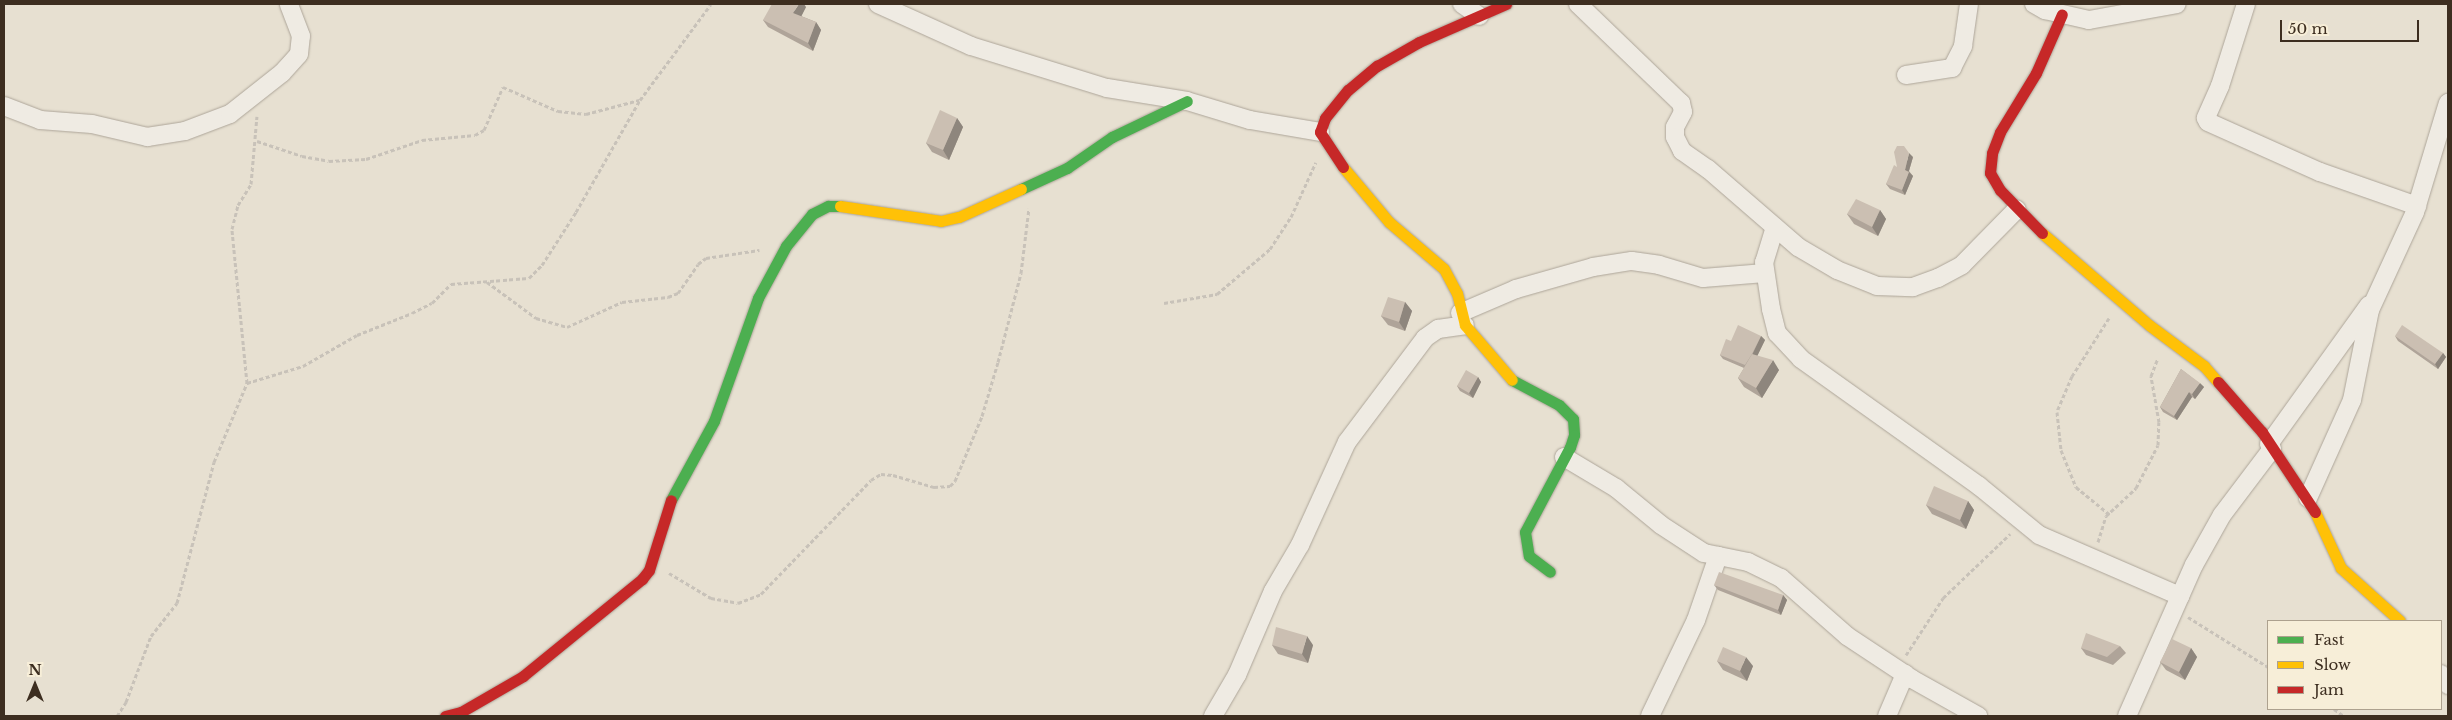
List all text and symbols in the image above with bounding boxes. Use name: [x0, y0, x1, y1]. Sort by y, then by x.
scale bar: [2282, 10, 2421, 42]
text: 50 m: [2288, 19, 2328, 38]
legend: [2267, 620, 2442, 710]
text: Fast: [2314, 630, 2344, 649]
text: Slow: [2314, 655, 2351, 674]
north arrow: [10, 660, 60, 710]
text: N: [28, 661, 42, 679]
text: Jam: [2314, 680, 2344, 699]

